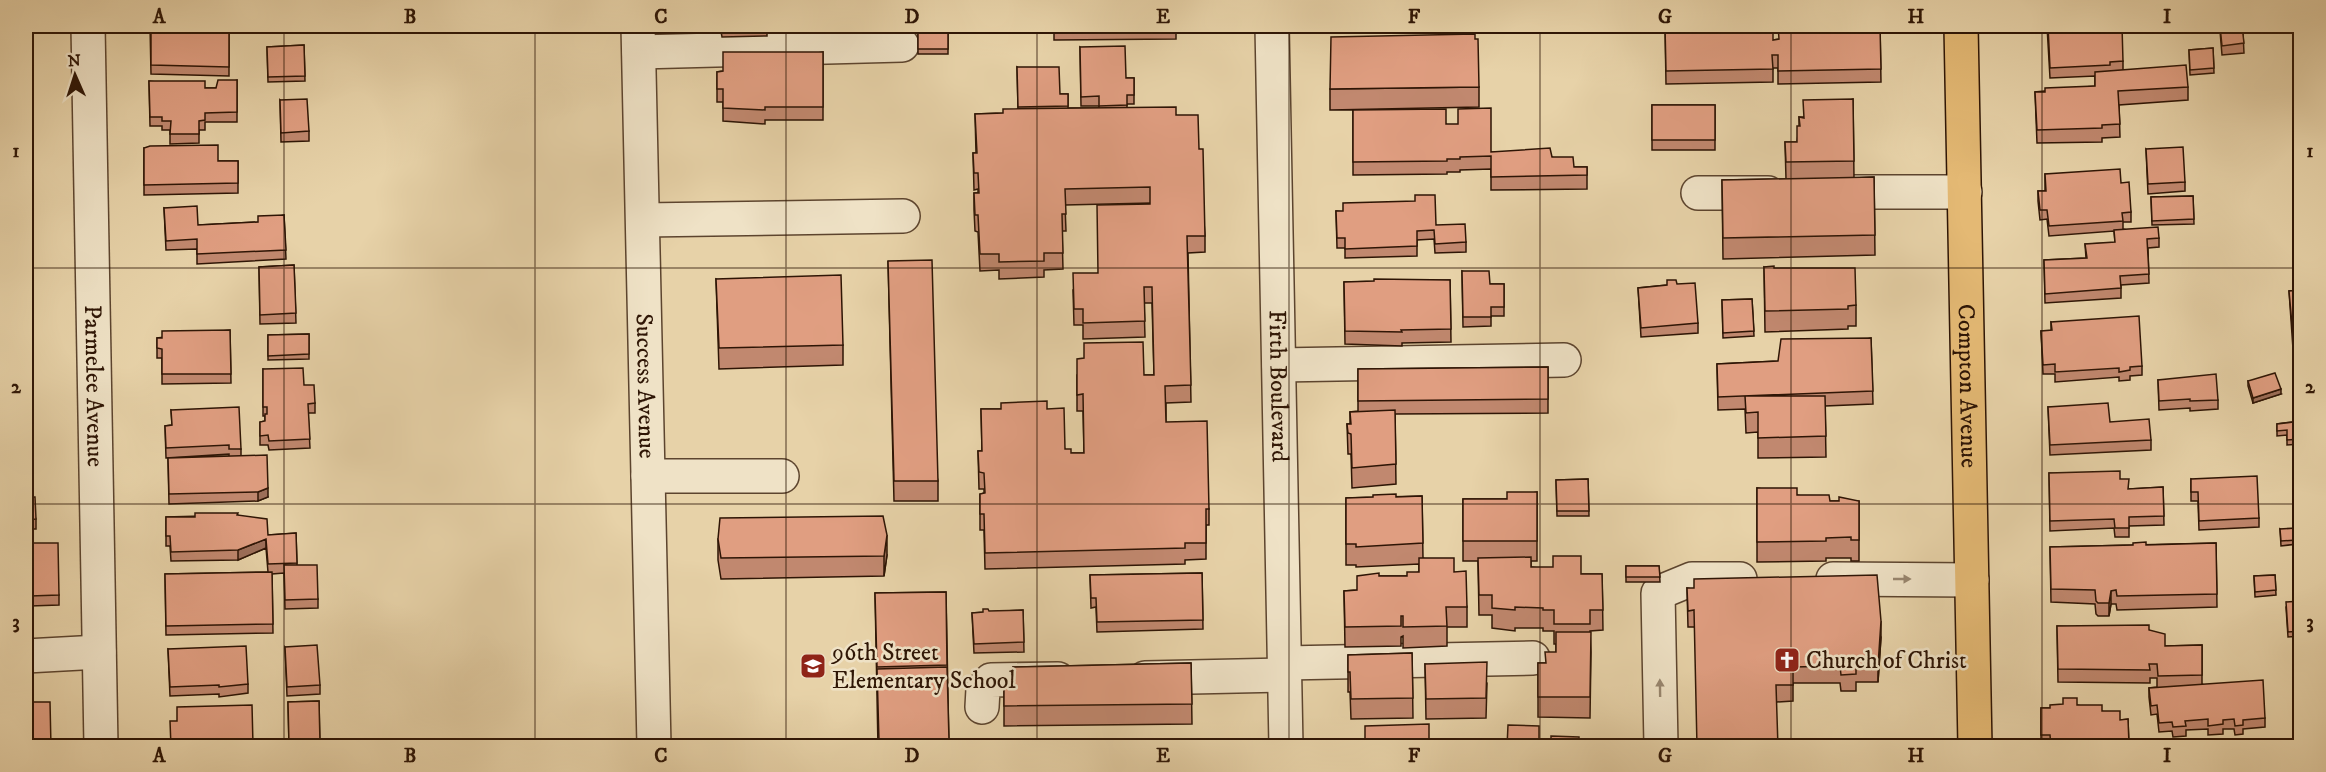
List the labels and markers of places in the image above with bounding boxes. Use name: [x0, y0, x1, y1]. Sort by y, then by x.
place label: 96th Street Elementary School: [831, 638, 1016, 696]
church icon: Church of Christ: [1772, 645, 1802, 675]
place label: Church of Christ: [1806, 646, 1967, 676]
school or university icon: 96th Street Elementary School: [798, 651, 828, 681]

